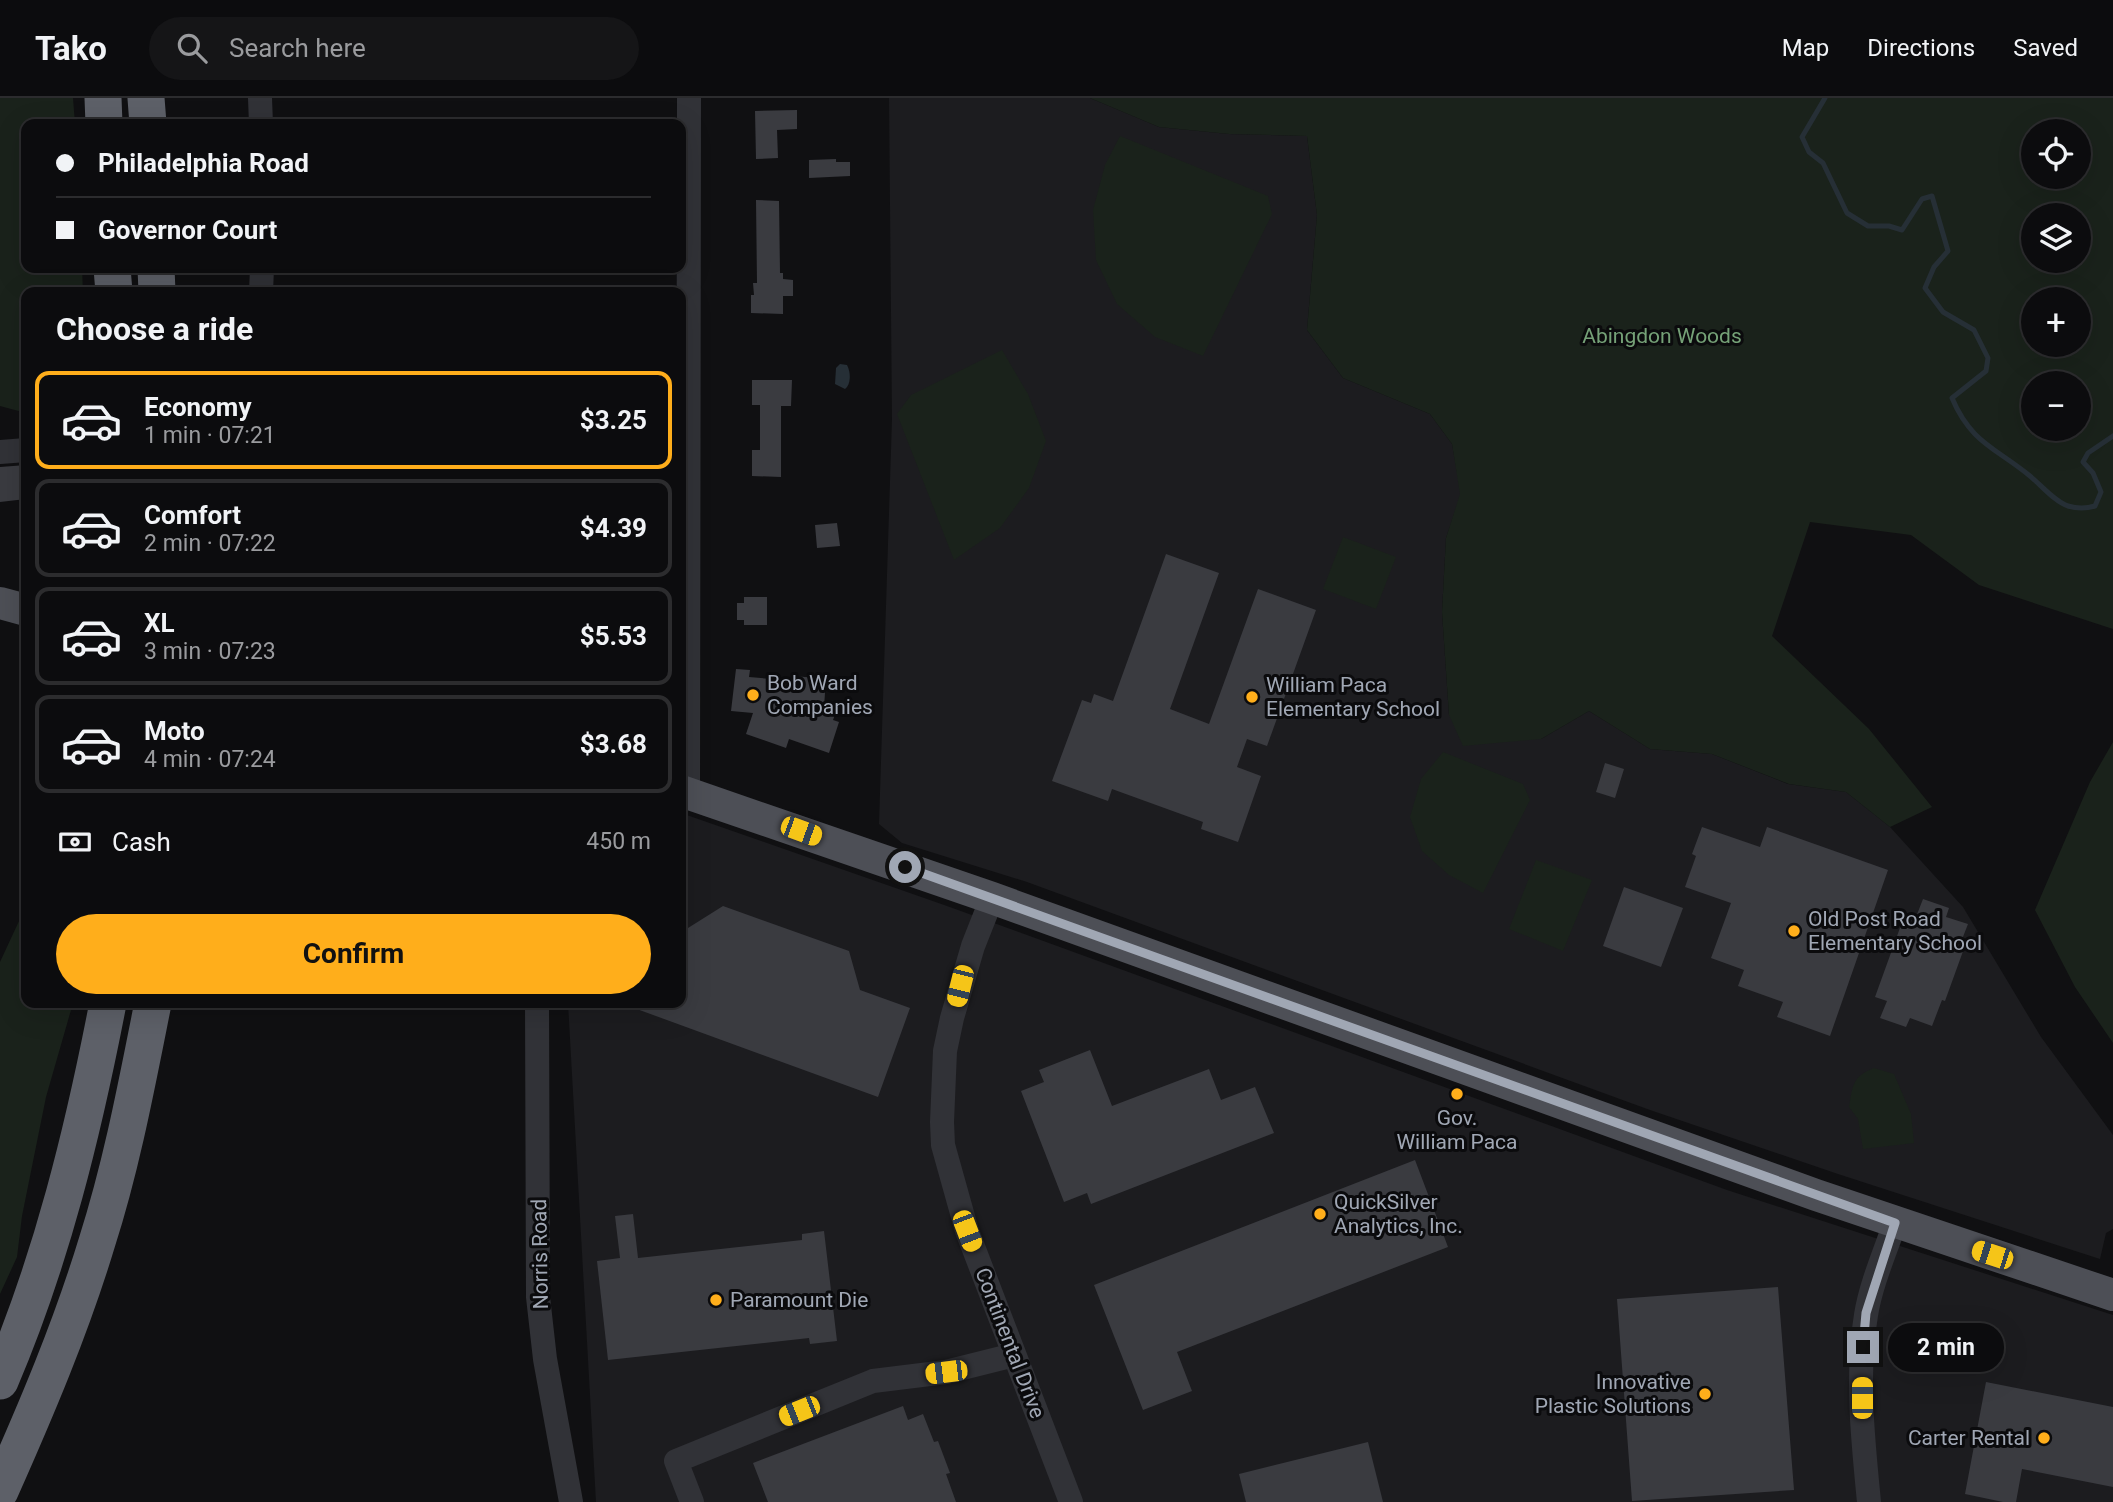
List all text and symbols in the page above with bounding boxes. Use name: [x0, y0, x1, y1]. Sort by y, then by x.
search box: [149, 17, 639, 80]
text: Tako: [35, 29, 107, 68]
icon: search: [173, 29, 211, 67]
text: Search here: [229, 33, 366, 63]
text: Map: [1782, 34, 1829, 62]
text: Directions: [1867, 34, 1975, 62]
text: Saved: [2013, 34, 2078, 62]
map controls: [2021, 119, 2091, 441]
button: locate: [2021, 119, 2091, 189]
text: Philadelphia Road: [98, 148, 309, 178]
button: layers: [2021, 203, 2091, 273]
text: Governor Court: [98, 215, 277, 245]
button: +: [2021, 287, 2091, 357]
text: Choose a ride: [56, 310, 253, 348]
park label: Abingdon Woods: [1582, 324, 1742, 348]
button: −: [2021, 371, 2091, 441]
icon: car: [60, 389, 123, 452]
text: Economy: [144, 392, 251, 422]
text: $3.25: [580, 405, 647, 435]
text: 1 min · 07:21: [144, 422, 276, 449]
icon: car: [60, 497, 123, 560]
text: Comfort: [144, 500, 241, 530]
text: $4.39: [580, 513, 647, 543]
text: 2 min · 07:22: [144, 530, 276, 557]
icon: car: [60, 605, 123, 668]
text: XL: [144, 608, 175, 638]
text: $5.53: [580, 621, 647, 651]
text: 3 min · 07:23: [144, 638, 276, 665]
place label: Bob Ward Companies: [767, 671, 873, 719]
place label: William Paca Elementary School: [1266, 673, 1440, 721]
marker: Bob Ward Companies: [745, 687, 761, 703]
marker: William Paca Elementary School: [1244, 689, 1260, 705]
icon: car: [60, 713, 123, 776]
text: Moto: [144, 716, 205, 746]
text: $3.68: [580, 729, 647, 759]
text: 4 min · 07:24: [144, 746, 276, 773]
car: [778, 814, 825, 848]
icon: cash: [56, 823, 94, 861]
text: Cash: [112, 827, 171, 857]
text: 450 m: [586, 828, 651, 855]
route start: [889, 851, 921, 883]
place label: Old Post Road Elementary School: [1808, 907, 1982, 955]
button: Confirm: [56, 914, 651, 994]
marker: Old Post Road Elementary School: [1786, 923, 1802, 939]
car: [945, 963, 976, 1009]
marker: Gov. William Paca: [1449, 1086, 1465, 1102]
place label: Gov. William Paca: [1396, 1106, 1518, 1154]
place label: QuickSilver Analytics, Inc.: [1334, 1190, 1463, 1238]
street label: Norris Road: [527, 1199, 553, 1309]
marker: QuickSilver Analytics, Inc.: [1312, 1206, 1328, 1222]
car: [950, 1208, 985, 1254]
car: [1969, 1239, 2016, 1271]
street label: Continental Drive: [970, 1264, 1050, 1422]
place label: Paramount Die: [730, 1288, 868, 1312]
marker: Paramount Die: [708, 1292, 724, 1308]
callout: 2 min: [1888, 1322, 2003, 1372]
route end: [1847, 1331, 1879, 1363]
text: 2 min: [1917, 1334, 1975, 1361]
car: [924, 1359, 969, 1385]
place label: Innovative Plastic Solutions: [1535, 1370, 1691, 1418]
car: [1852, 1377, 1873, 1419]
marker: Innovative Plastic Solutions: [1697, 1386, 1713, 1402]
car: [776, 1393, 823, 1429]
place label: Carter Rental: [1908, 1426, 2030, 1450]
marker: Carter Rental: [2036, 1430, 2052, 1446]

